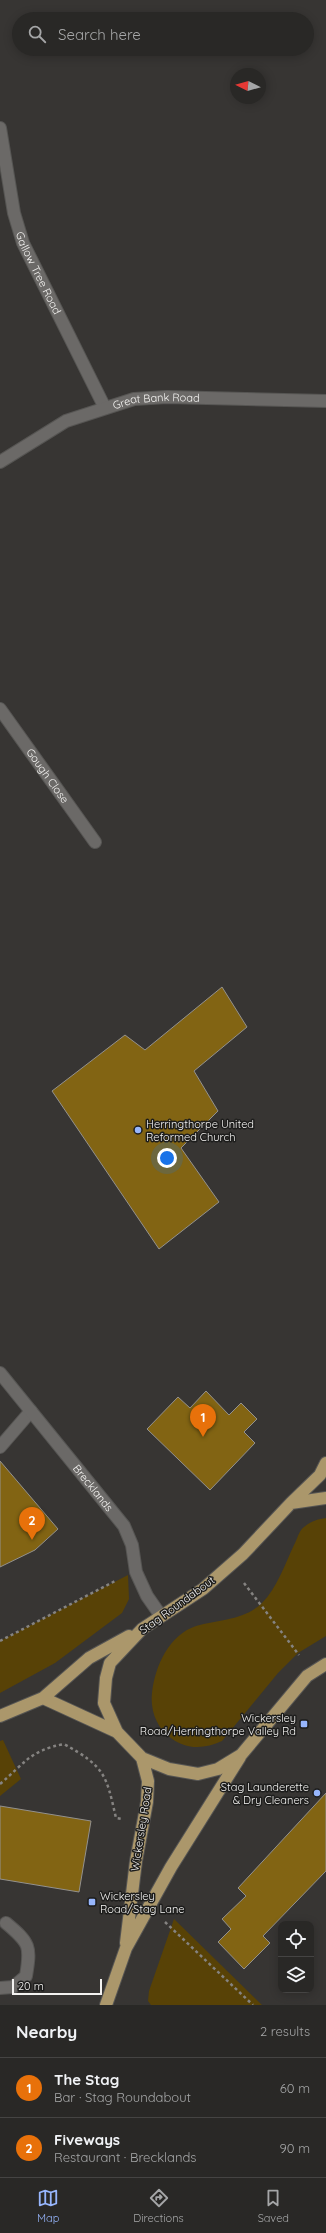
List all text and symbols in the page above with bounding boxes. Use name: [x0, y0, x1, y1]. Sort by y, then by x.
search box: [12, 12, 314, 56]
icon: search: [26, 23, 48, 45]
text: Search here: [58, 25, 141, 44]
north arrow: [230, 68, 266, 104]
street label: Gallow Tree Road: [13, 230, 64, 317]
street label: Great Bank Road: [111, 390, 200, 412]
street label: Gough Close: [23, 746, 72, 806]
place label: Herringthorpe United Reformed Church: [146, 1117, 254, 1144]
marker: Herringthorpe United Reformed Church: [133, 1125, 143, 1135]
your location: [157, 1148, 177, 1168]
pin: 1: [190, 1404, 216, 1437]
street label: Brecklands: [70, 1462, 116, 1514]
pin: 2: [19, 1507, 45, 1540]
street label: Stag Roundabout: [137, 1573, 218, 1637]
place label: Wickersley Road/Herringthorpe Valley Rd: [140, 1711, 296, 1738]
marker: Wickersley Road/Herringthorpe Valley Rd: [299, 1719, 309, 1729]
place label: Stag Launderette & Dry Cleaners: [221, 1780, 309, 1807]
street label: Wickersley Road: [127, 1786, 155, 1872]
marker: Stag Launderette & Dry Cleaners: [312, 1788, 322, 1798]
place label: Wickersley Road/Stag Lane: [100, 1889, 185, 1916]
marker: Wickersley Road/Stag Lane: [87, 1897, 97, 1907]
map controls: [278, 1921, 314, 1993]
button: locate: [278, 1921, 314, 1957]
button: layers: [278, 1957, 314, 1993]
scale bar: [12, 1977, 102, 1996]
text: 20 m: [18, 1979, 44, 1993]
text: Nearby: [16, 2021, 77, 2042]
text: 2 results: [260, 2023, 310, 2039]
text: The Stag: [54, 2070, 119, 2089]
text: 1: [26, 2080, 32, 2096]
text: 60 m: [280, 2080, 310, 2096]
text: Bar · Stag Roundabout: [54, 2089, 191, 2105]
text: Fiveways: [54, 2130, 120, 2149]
text: 2: [25, 2140, 33, 2156]
text: 90 m: [280, 2140, 310, 2156]
text: Restaurant · Brecklands: [54, 2149, 196, 2165]
tab: Map: [37, 2187, 59, 2225]
tab: Directions: [133, 2187, 184, 2225]
tab: Saved: [258, 2187, 289, 2225]

